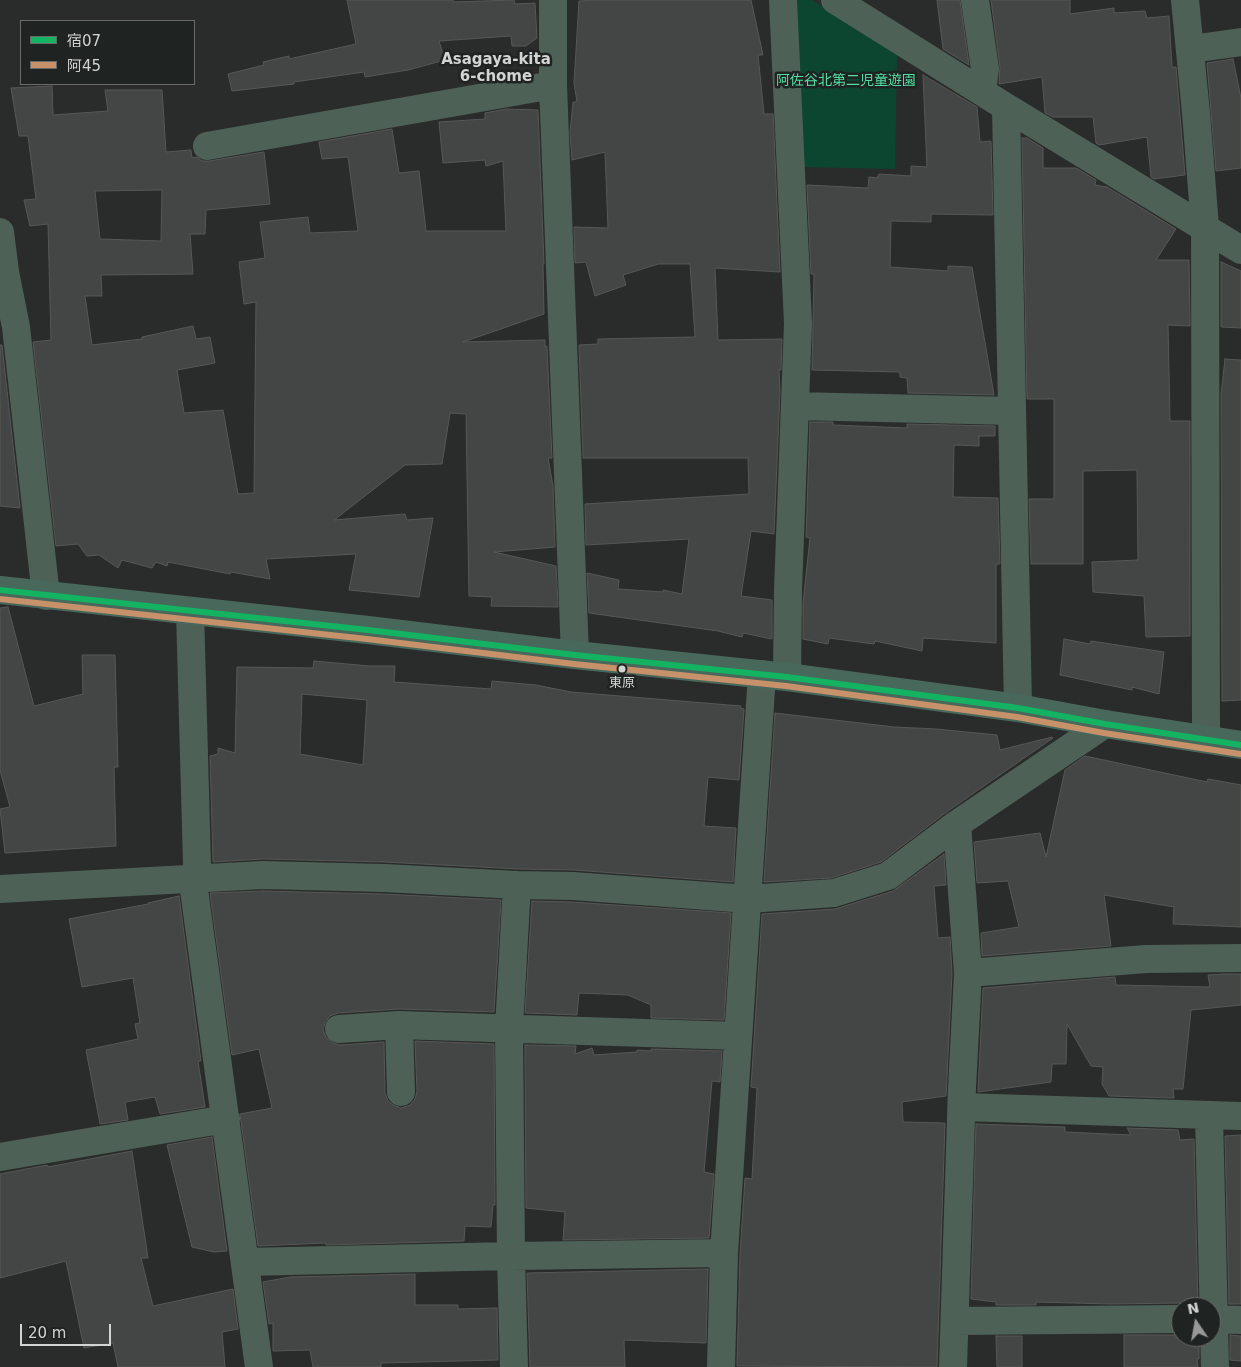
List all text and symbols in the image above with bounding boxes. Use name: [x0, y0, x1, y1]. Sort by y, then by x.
legend: [20, 20, 195, 85]
text: 宿07: [67, 32, 101, 50]
district label: Asagaya-kita 6-chome: [441, 51, 551, 86]
text: 阿45: [67, 57, 101, 75]
park label: 阿佐谷北第二児童遊園: [776, 73, 916, 89]
marker: 東原: [617, 664, 627, 674]
place label: 東原: [609, 676, 635, 692]
north arrow: [1171, 1297, 1221, 1347]
text: N: [1186, 1299, 1200, 1317]
scale bar: [22, 1314, 114, 1346]
text: 20 m: [28, 1324, 66, 1342]

